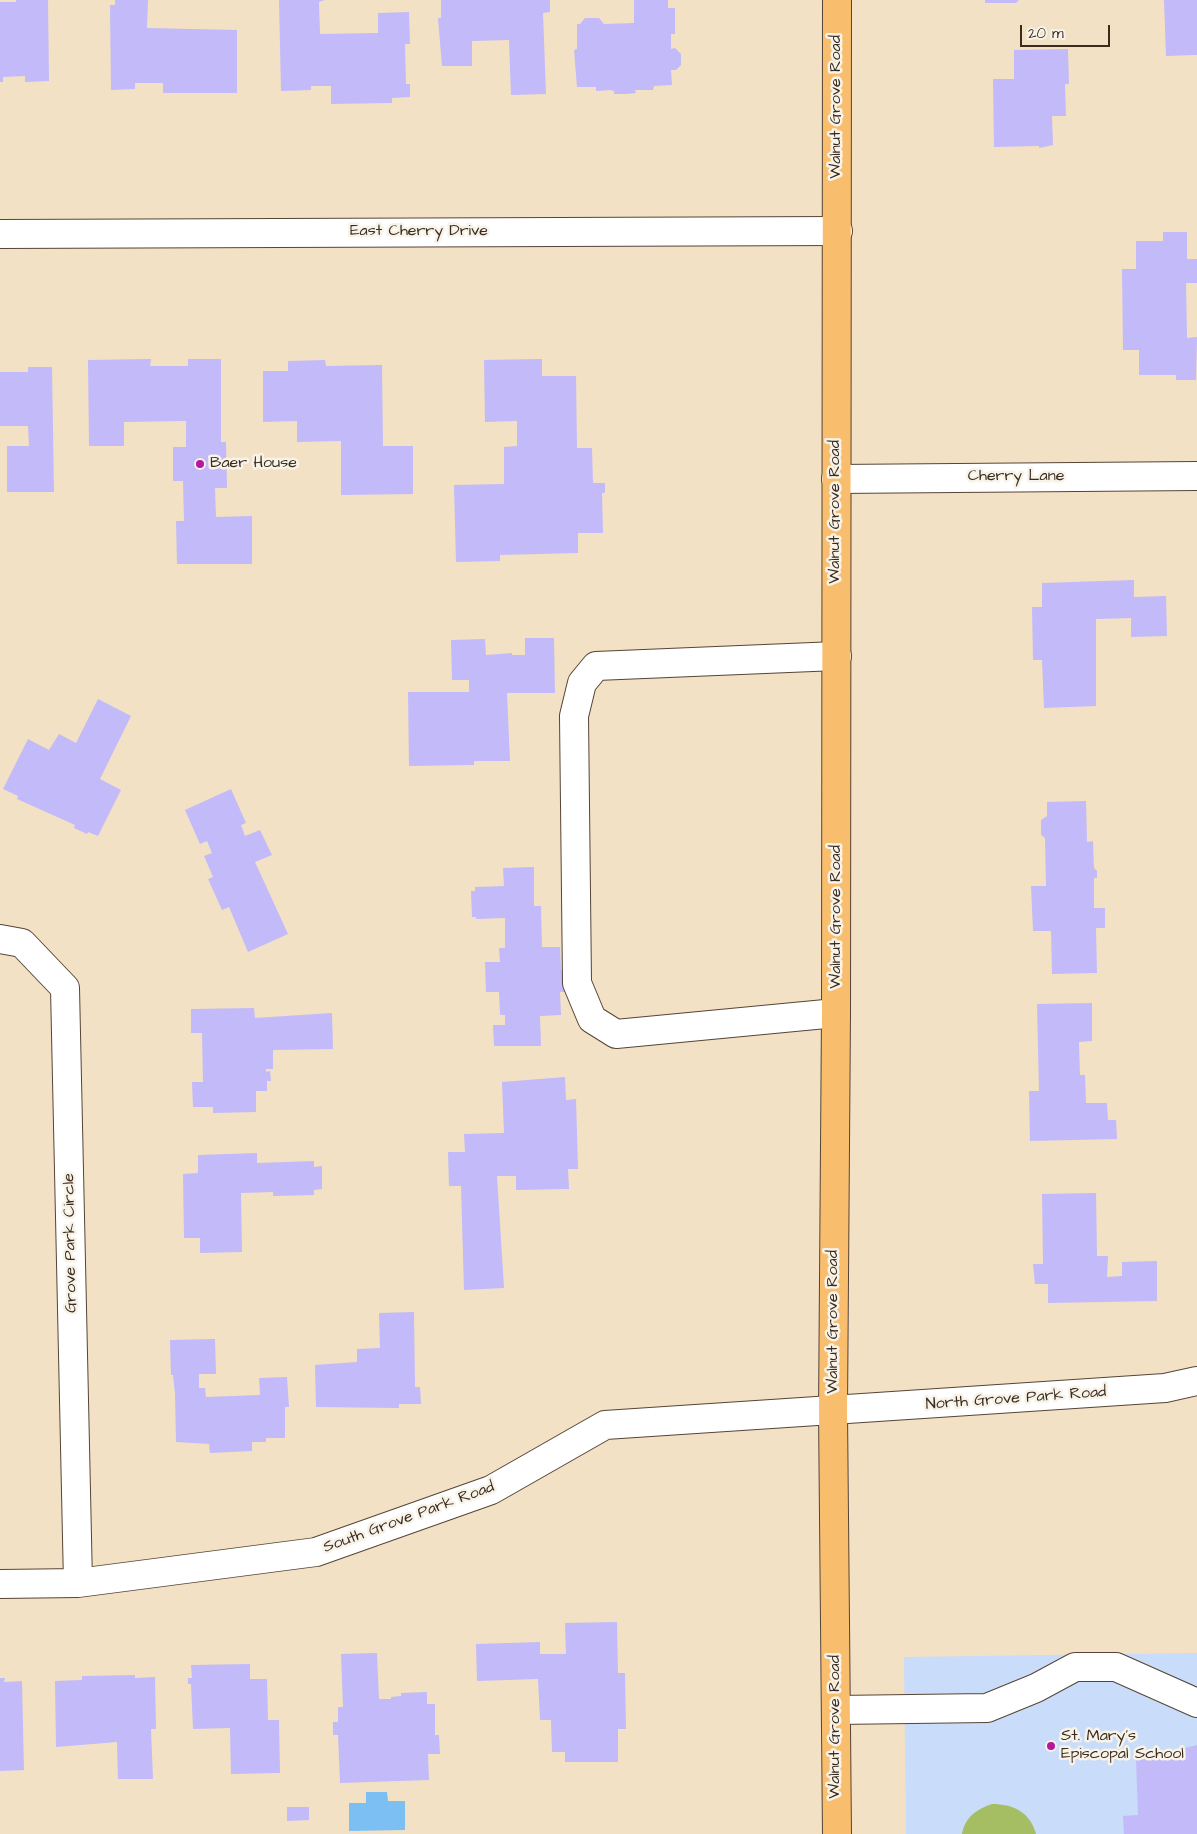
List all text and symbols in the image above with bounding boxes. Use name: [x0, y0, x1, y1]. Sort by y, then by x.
scale bar: [1022, 15, 1112, 47]
text: 20 m: [1028, 23, 1064, 44]
street label: Walnut Grove Road: [827, 35, 847, 179]
street label: East Cherry Drive: [350, 222, 488, 242]
street label: Walnut Grove Road: [826, 440, 846, 584]
place label: Baer House: [210, 454, 297, 474]
marker: Baer House: [194, 458, 206, 470]
street label: Cherry Lane: [968, 467, 1064, 487]
street label: Walnut Grove Road: [827, 845, 847, 989]
street label: Grove Park Circle: [60, 1173, 82, 1313]
street label: Walnut Grove Road: [824, 1250, 844, 1394]
street label: North Grove Park Road: [925, 1383, 1107, 1415]
street label: South Grove Park Road: [321, 1478, 497, 1558]
street label: Walnut Grove Road: [826, 1655, 846, 1799]
place label: St. Mary's Episcopal School: [1061, 1727, 1184, 1765]
marker: St. Mary's Episcopal School: [1045, 1740, 1057, 1752]

